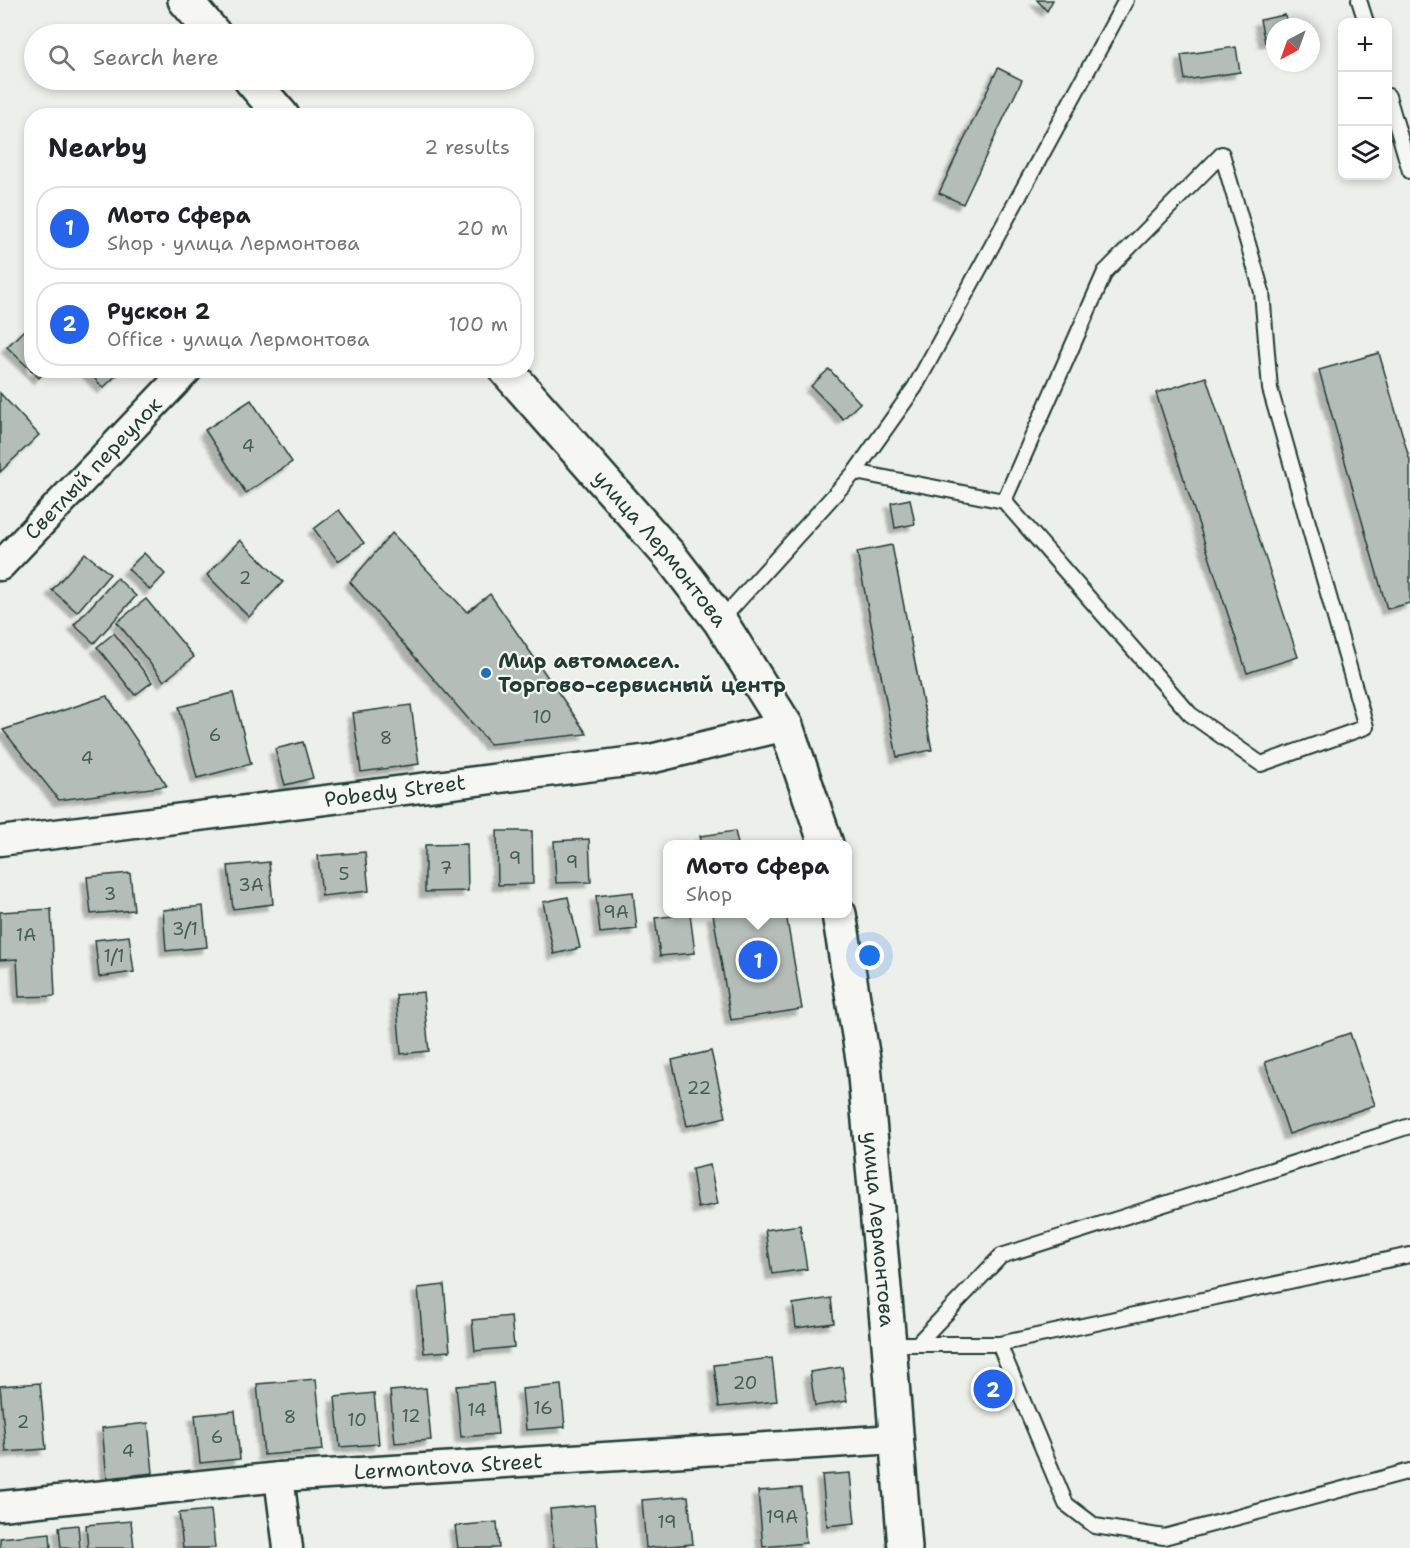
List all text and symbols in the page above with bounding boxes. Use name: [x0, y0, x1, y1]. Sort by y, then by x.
north arrow: [1266, 18, 1320, 72]
map controls: [1338, 18, 1392, 180]
button: +: [1338, 18, 1392, 72]
search box: [24, 24, 534, 90]
icon: search: [45, 41, 78, 74]
text: Search here: [93, 43, 219, 72]
button: −: [1338, 72, 1392, 126]
button: layers: [1338, 126, 1392, 180]
text: Nearby: [48, 130, 147, 165]
text: 2 results: [424, 134, 510, 160]
text: Мото Сфера: [107, 201, 251, 230]
text: 1: [65, 215, 74, 241]
text: 20 m: [457, 215, 508, 241]
text: Shop · улица Лермонтова: [107, 230, 360, 256]
text: Рускон 2: [107, 297, 210, 326]
text: 2: [63, 311, 77, 337]
text: 100 m: [448, 311, 508, 337]
text: Office · улица Лермонтова: [107, 326, 369, 352]
street label: Светлый переулок: [18, 391, 168, 546]
house number: 4: [242, 434, 254, 458]
street label: улица Лермонтова: [587, 464, 734, 633]
house number: 2: [239, 566, 251, 590]
place label: Мир автомасел. Торгово-сервисный центр: [498, 647, 786, 699]
marker: Мир автомасел. Торгово-сервисный центр: [479, 666, 493, 680]
house number: 10: [532, 705, 552, 729]
house number: 6: [209, 723, 221, 747]
house number: 8: [380, 726, 392, 750]
house number: 4: [81, 746, 93, 770]
street label: Pobedy Street: [323, 768, 467, 814]
popup: [663, 840, 852, 918]
house number: 9: [509, 846, 521, 870]
house number: 9: [566, 850, 578, 874]
text: Мото Сфера: [686, 852, 829, 881]
house number: 7: [440, 856, 452, 880]
house number: 5: [338, 862, 350, 886]
house number: 3А: [238, 873, 264, 897]
text: Shop: [686, 881, 732, 907]
house number: 3: [104, 882, 116, 906]
house number: 9А: [603, 900, 629, 924]
house number: 3/1: [172, 917, 198, 941]
house number: 1А: [16, 923, 36, 947]
pin: 1: [738, 938, 777, 982]
your location: [855, 941, 884, 970]
house number: 1/1: [104, 944, 124, 968]
house number: 22: [687, 1076, 711, 1100]
street label: улица Лермонтова: [856, 1130, 901, 1328]
pin: 2: [974, 1366, 1012, 1412]
house number: 20: [733, 1371, 757, 1395]
house number: 16: [533, 1396, 553, 1420]
house number: 14: [467, 1398, 487, 1422]
house number: 12: [401, 1404, 421, 1428]
house number: 8: [284, 1405, 296, 1429]
house number: 10: [347, 1408, 367, 1432]
house number: 2: [17, 1410, 29, 1434]
house number: 6: [211, 1425, 223, 1449]
house number: 4: [122, 1439, 134, 1463]
street label: Lermontova Street: [353, 1447, 543, 1486]
house number: 19А: [766, 1505, 798, 1529]
house number: 19: [657, 1510, 677, 1534]

